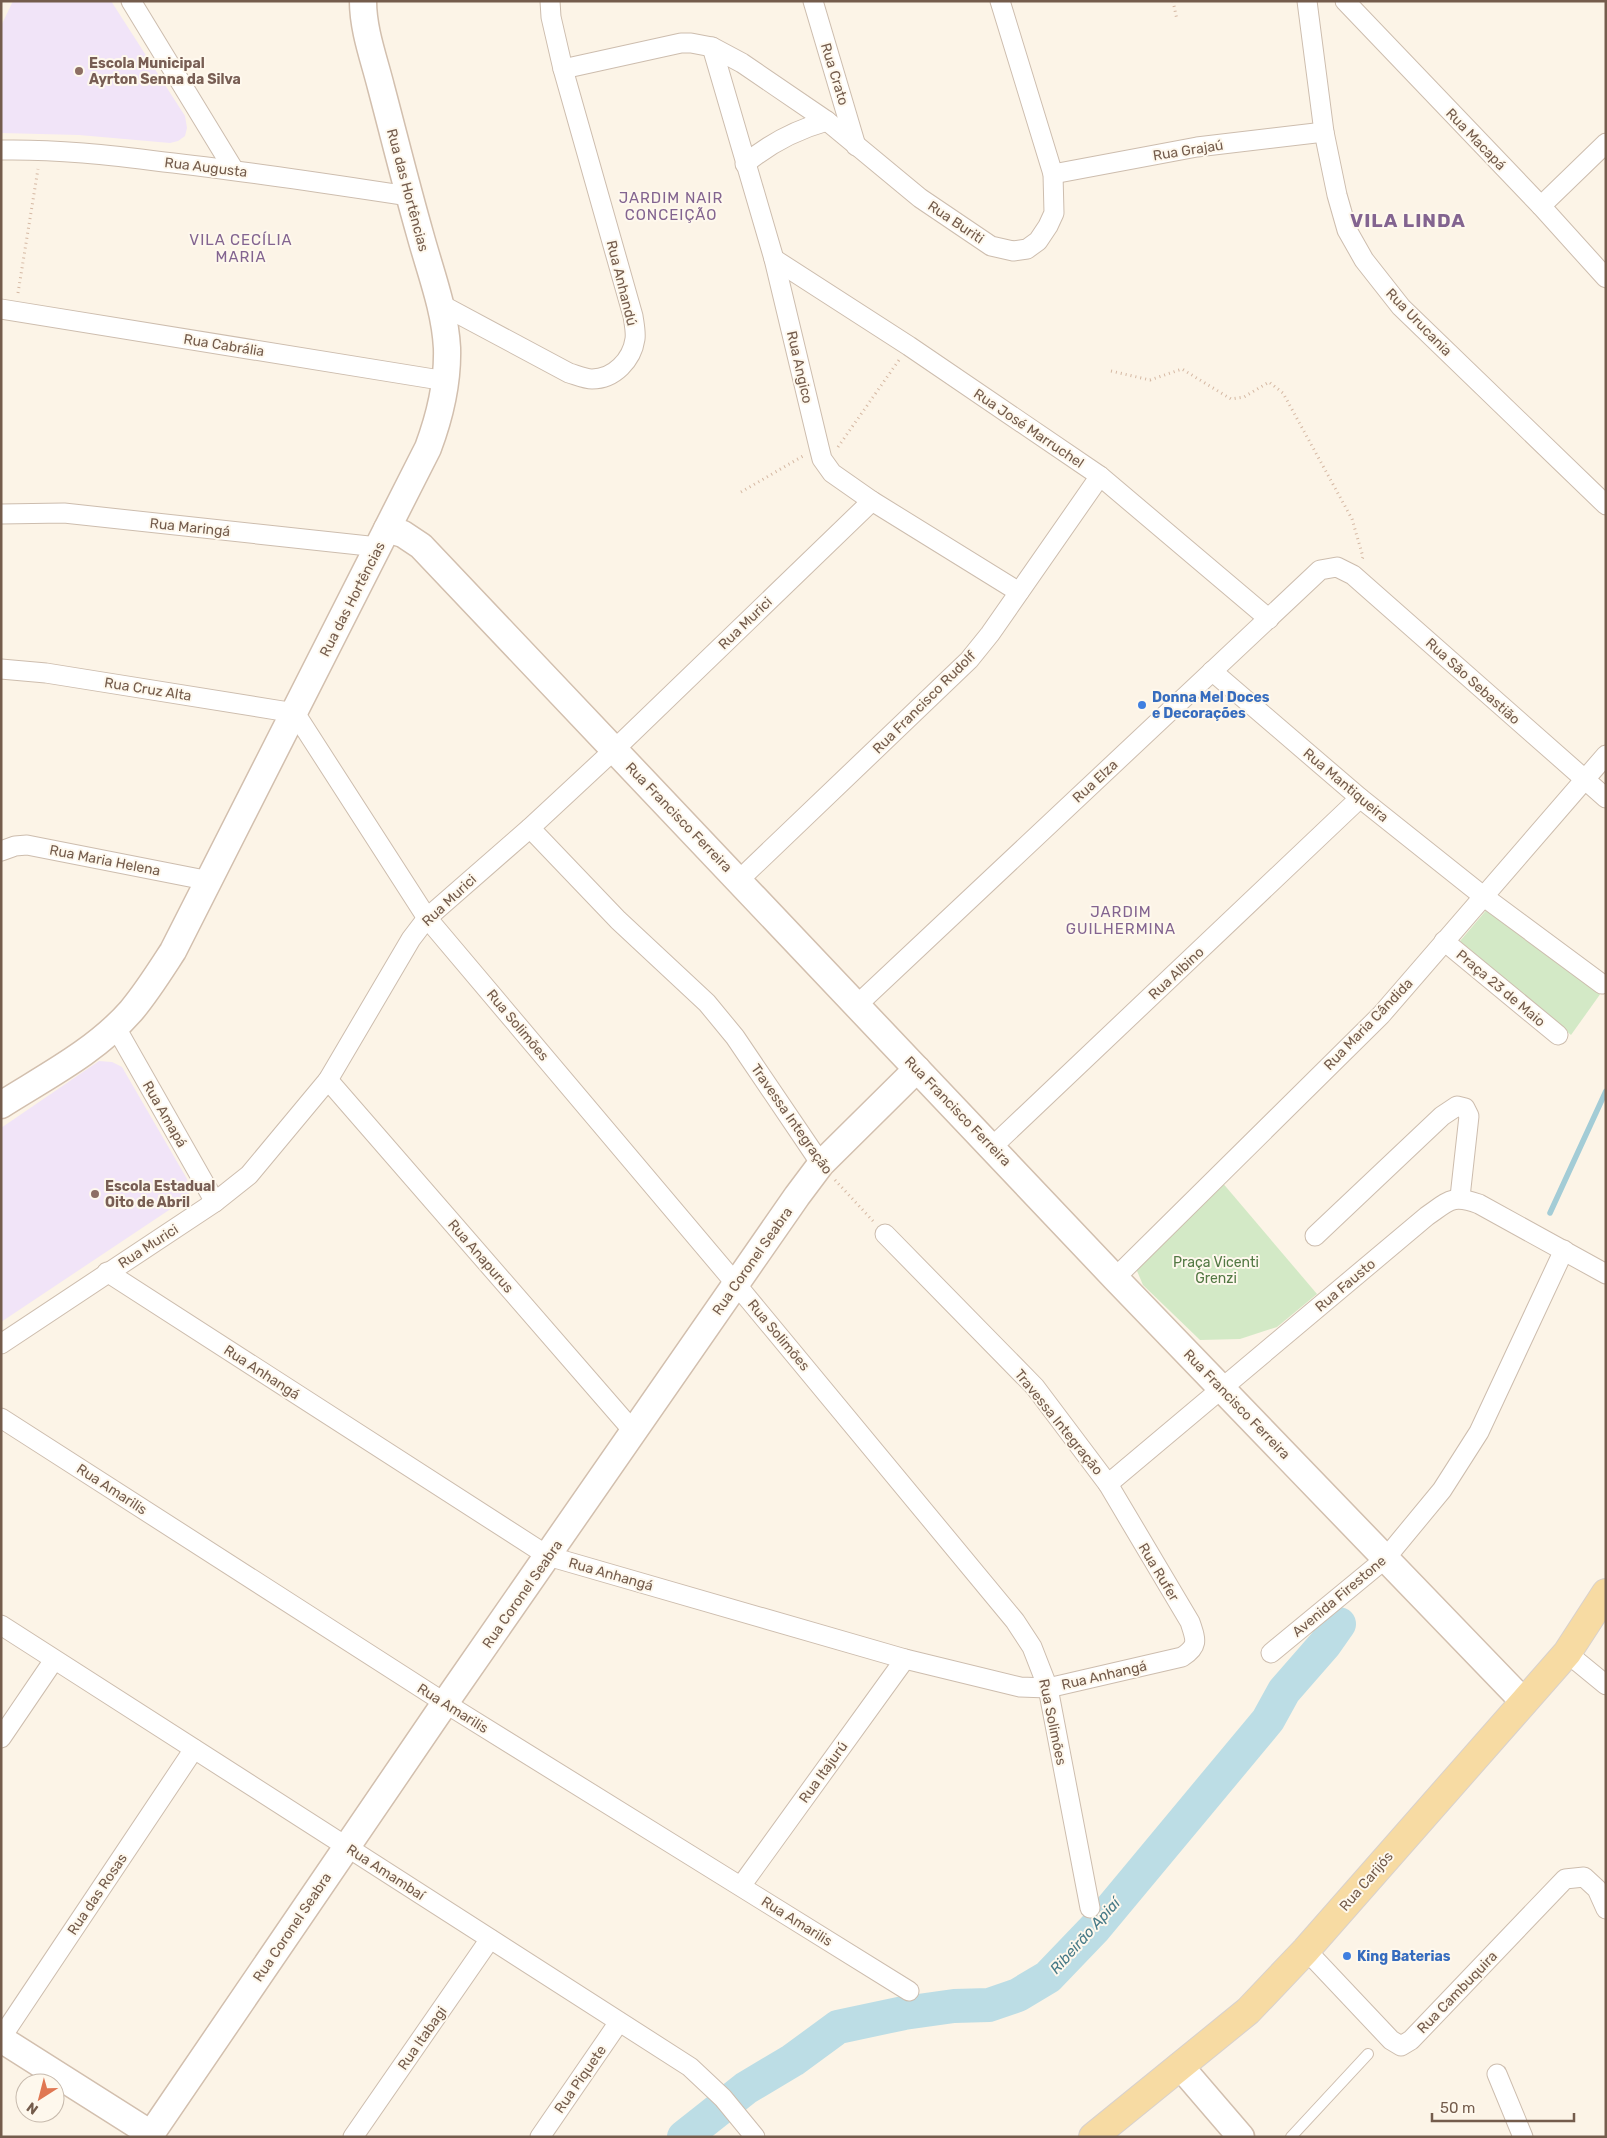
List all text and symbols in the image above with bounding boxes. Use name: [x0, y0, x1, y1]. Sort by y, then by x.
street label: Rua Crato: [817, 41, 852, 107]
place label: Escola Municipal Ayrton Senna da Silva: [89, 55, 241, 88]
marker: Escola Municipal Ayrton Senna da Silva: [73, 65, 85, 77]
street label: Rua Macapá: [1442, 105, 1509, 174]
street label: Rua das Hortências: [383, 127, 432, 253]
street label: Rua Grajaú: [1152, 137, 1225, 164]
street label: Rua Augusta: [164, 154, 248, 181]
district label: JARDIM NAIR CONCEIÇÃO: [619, 189, 723, 224]
street label: Rua Buriti: [924, 197, 987, 247]
district label: VILA LINDA: [1350, 209, 1466, 232]
district label: VILA CECÍLIA MARIA: [189, 231, 293, 266]
street label: Rua Anhandú: [603, 238, 640, 328]
street label: Rua Urucania: [1382, 285, 1455, 360]
street label: Rua Angico: [783, 329, 816, 405]
street label: Rua Cabrália: [182, 331, 266, 360]
street label: Rua José Marruchel: [970, 385, 1087, 472]
street label: Rua Maringá: [149, 515, 231, 540]
street label: Rua das Hortências: [316, 539, 389, 659]
street label: Rua Murici: [715, 594, 776, 653]
street label: Rua São Sebastião: [1422, 635, 1523, 728]
street label: Rua Francisco Rudolf: [869, 647, 980, 757]
street label: Rua Cruz Alta: [103, 674, 193, 705]
place label: Donna Mel Doces e Decorações: [1152, 689, 1270, 722]
marker: Donna Mel Doces e Decorações: [1136, 699, 1148, 711]
street label: Rua Mantiqueira: [1300, 745, 1392, 826]
street label: Rua Elza: [1069, 756, 1121, 807]
street label: Rua Francisco Ferreira: [622, 759, 736, 876]
street label: Rua Maria Helena: [48, 841, 162, 880]
street label: Rua Murici: [419, 871, 480, 930]
district label: JARDIM GUILHERMINA: [1066, 903, 1176, 938]
street label: Rua Albino: [1145, 943, 1208, 1003]
street label: Praça 23 de Maio: [1453, 946, 1549, 1030]
street label: Rua Maria Cândida: [1320, 975, 1416, 1074]
street label: Rua Solimões: [483, 986, 552, 1064]
street label: Rua Francisco Ferreira: [901, 1053, 1015, 1170]
street label: Travessa Integração: [747, 1061, 836, 1178]
street label: Rua Amapá: [139, 1078, 190, 1151]
place label: Escola Estadual Oito de Abril: [105, 1178, 215, 1211]
marker: Escola Estadual Oito de Abril: [89, 1188, 101, 1200]
street label: Rua Coronel Seabra: [709, 1204, 796, 1319]
street label: Rua Anapurus: [444, 1216, 517, 1296]
street label: Rua Murici: [115, 1221, 181, 1272]
park label: Praça Vicenti Grenzi: [1173, 1254, 1259, 1287]
street label: Rua Fausto: [1312, 1255, 1379, 1315]
street label: Rua Solimões: [744, 1296, 813, 1374]
street label: Rua Anhangá: [221, 1342, 303, 1403]
street label: Rua Francisco Ferreira: [1180, 1346, 1294, 1463]
street label: Travessa Integração: [1011, 1366, 1106, 1479]
street label: Rua Amarilis: [73, 1460, 150, 1518]
street label: Rua Coronel Seabra: [479, 1537, 566, 1652]
street label: Rua Rufer: [1135, 1540, 1183, 1605]
street label: Avenida Firestone: [1289, 1552, 1390, 1641]
street label: Rua Anhangá: [567, 1554, 655, 1595]
street label: Rua Anhangá: [1060, 1657, 1148, 1694]
street label: Rua Solimões: [1035, 1677, 1070, 1767]
street label: Rua Amarilis: [414, 1680, 491, 1737]
street label: Rua Itajurú: [795, 1738, 851, 1806]
street label: Rua Amambaí: [343, 1841, 429, 1904]
street label: Rua Carijós: [1336, 1848, 1397, 1915]
street label: Rua das Rosas: [64, 1850, 131, 1938]
street label: Rua Coronel Seabra: [250, 1869, 335, 1985]
street label: Rua Amarilis: [758, 1893, 835, 1950]
water label: Ribeirão Apiaí: [1046, 1893, 1125, 1978]
place label: King Baterias: [1357, 1948, 1451, 1965]
street label: Rua Cambuquira: [1414, 1948, 1501, 2037]
marker: King Baterias: [1341, 1950, 1353, 1962]
street label: Rua Itabagi: [394, 2003, 450, 2073]
street label: Rua Piquete: [551, 2042, 610, 2117]
north arrow: [15, 2073, 65, 2123]
scale bar: [1432, 2090, 1574, 2122]
text: N: [24, 2098, 42, 2118]
text: 50 m: [1440, 2099, 1475, 2117]

